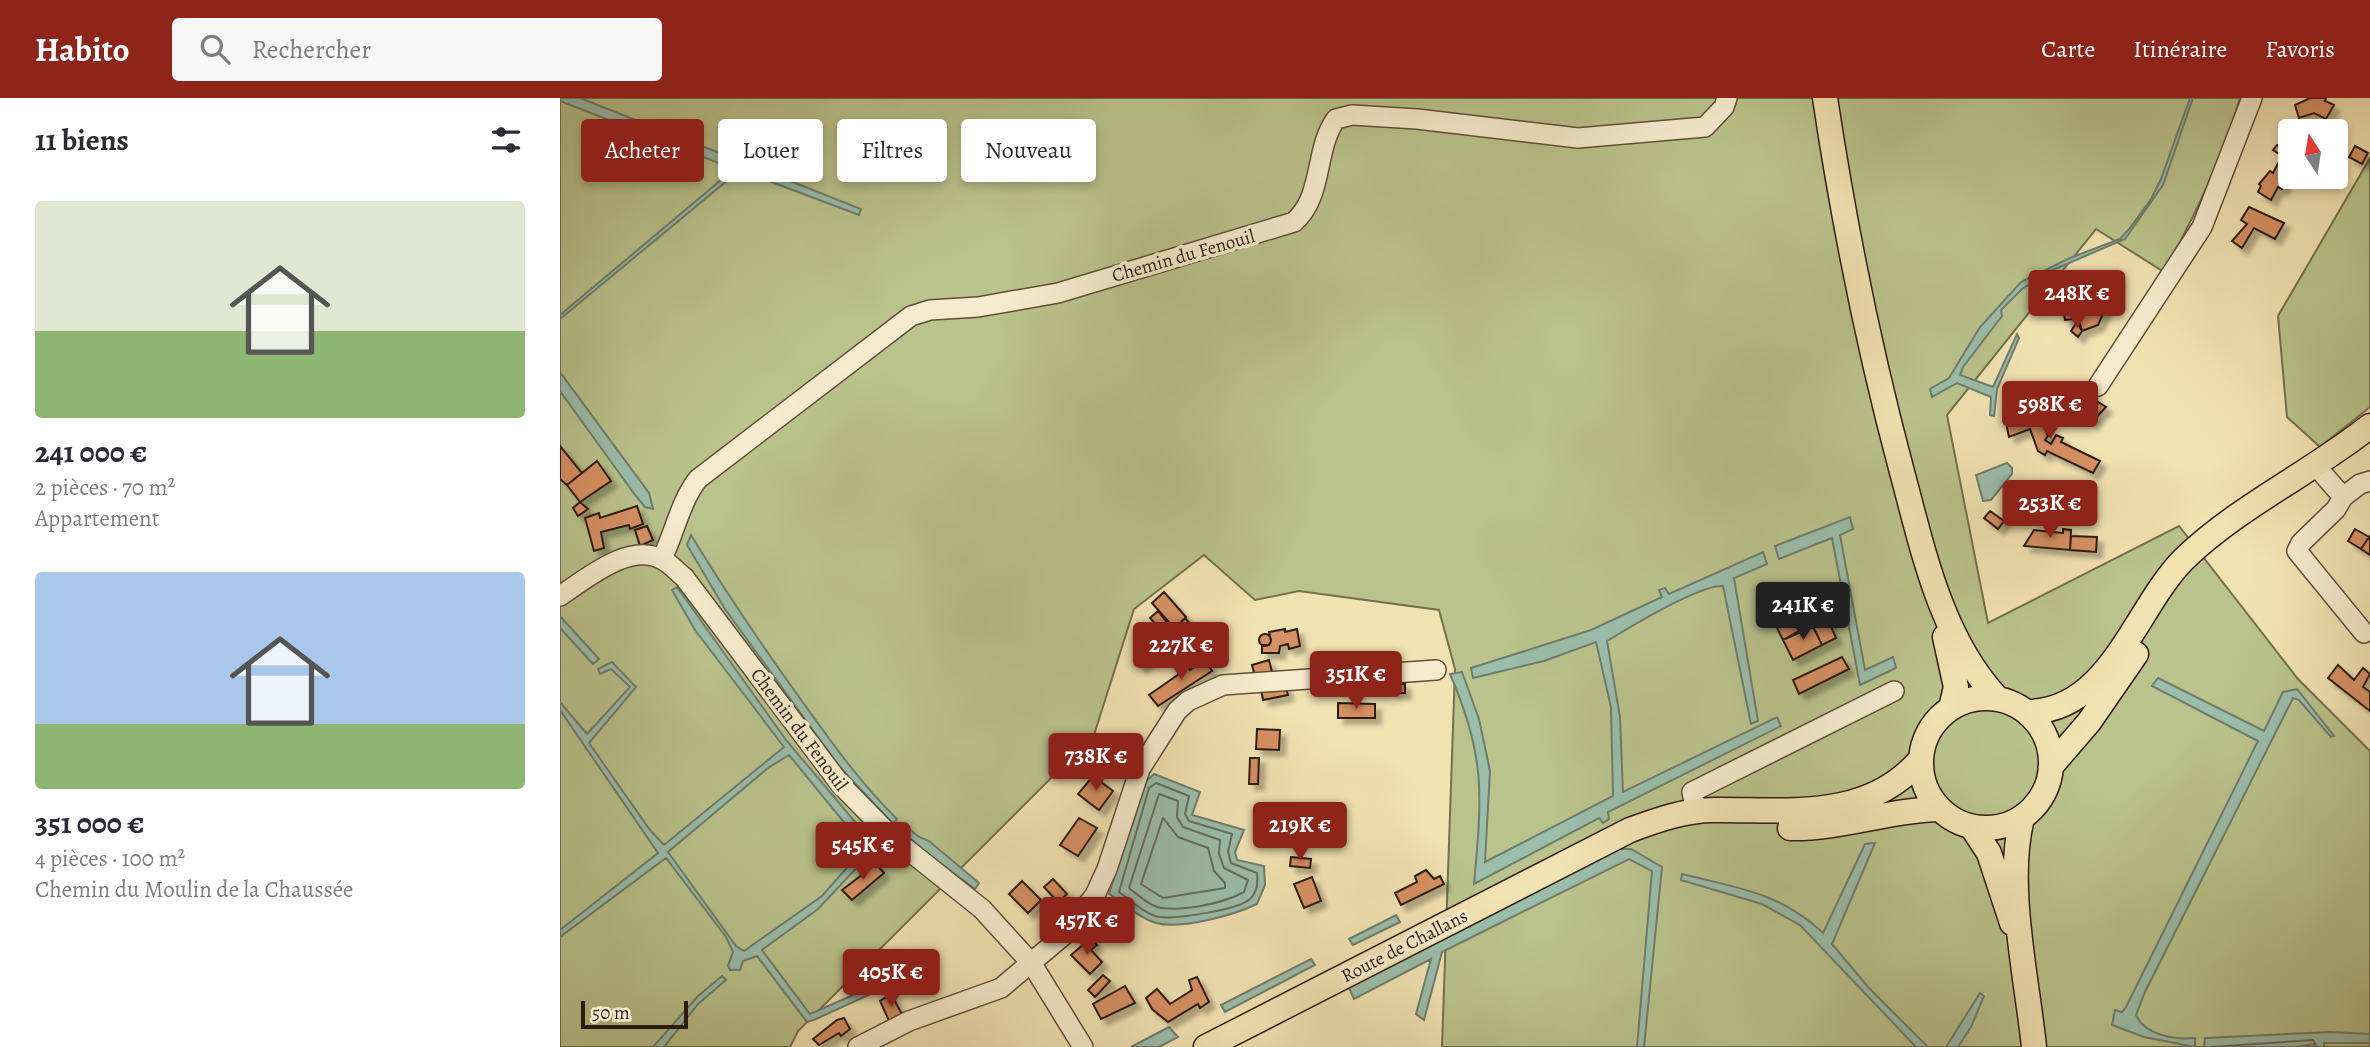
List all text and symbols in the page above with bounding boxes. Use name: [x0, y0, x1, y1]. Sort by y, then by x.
search box: [172, 18, 662, 81]
text: Habito: [35, 27, 130, 72]
icon: search: [196, 30, 234, 68]
text: Rechercher: [252, 32, 371, 67]
text: Carte: [2041, 33, 2095, 65]
text: Itinéraire: [2133, 33, 2227, 65]
text: Favoris: [2265, 33, 2335, 65]
chip: Acheter: [581, 119, 704, 182]
chip: Louer: [718, 119, 823, 182]
chip: Filtres: [837, 119, 947, 182]
chip: Nouveau: [961, 119, 1096, 182]
north arrow: [2278, 119, 2348, 189]
map controls: [2278, 119, 2348, 189]
text: 11 biens: [35, 120, 129, 160]
icon: filters: [487, 121, 525, 159]
street label: Chemin du Fenouil: [1109, 223, 1258, 289]
icon: home: [217, 247, 343, 373]
pin: 248K €: [2020, 271, 2134, 330]
text: 248K €: [2044, 277, 2110, 308]
pin: 598K €: [1993, 382, 2107, 441]
text: 598K €: [2018, 388, 2082, 419]
text: 241 000 €: [35, 432, 147, 472]
text: 2 pièces · 70 m²: [35, 472, 175, 503]
pin: 253K €: [1993, 480, 2107, 540]
text: 253K €: [2018, 487, 2082, 518]
text: Appartement: [35, 503, 159, 534]
pin: 241K €: [1746, 582, 1860, 642]
text: 241K €: [1772, 589, 1834, 620]
icon: home: [217, 618, 343, 744]
pin: 227K €: [1124, 622, 1238, 682]
text: 227K €: [1149, 629, 1213, 660]
pin: 351K €: [1299, 652, 1413, 711]
text: 351K €: [1326, 658, 1386, 689]
street label: Chemin du Fenouil: [744, 663, 854, 797]
pin: 738K €: [1039, 734, 1153, 793]
text: 738K €: [1064, 740, 1128, 771]
pin: 219K €: [1243, 802, 1357, 862]
text: 351 000 €: [35, 803, 144, 843]
text: 219K €: [1269, 809, 1331, 840]
pin: 545K €: [806, 822, 920, 882]
text: 545K €: [832, 829, 894, 860]
text: 4 pièces · 100 m²: [35, 843, 185, 874]
text: Chemin du Moulin de la Chaussée: [35, 874, 353, 905]
pin: 457K €: [1030, 898, 1144, 957]
street label: Route de Challans: [1337, 903, 1472, 989]
text: 457K €: [1056, 904, 1118, 935]
pin: 405K €: [834, 950, 948, 1009]
text: 405K €: [859, 956, 923, 987]
scale bar: [581, 998, 688, 1030]
text: 50 m: [592, 1000, 630, 1026]

